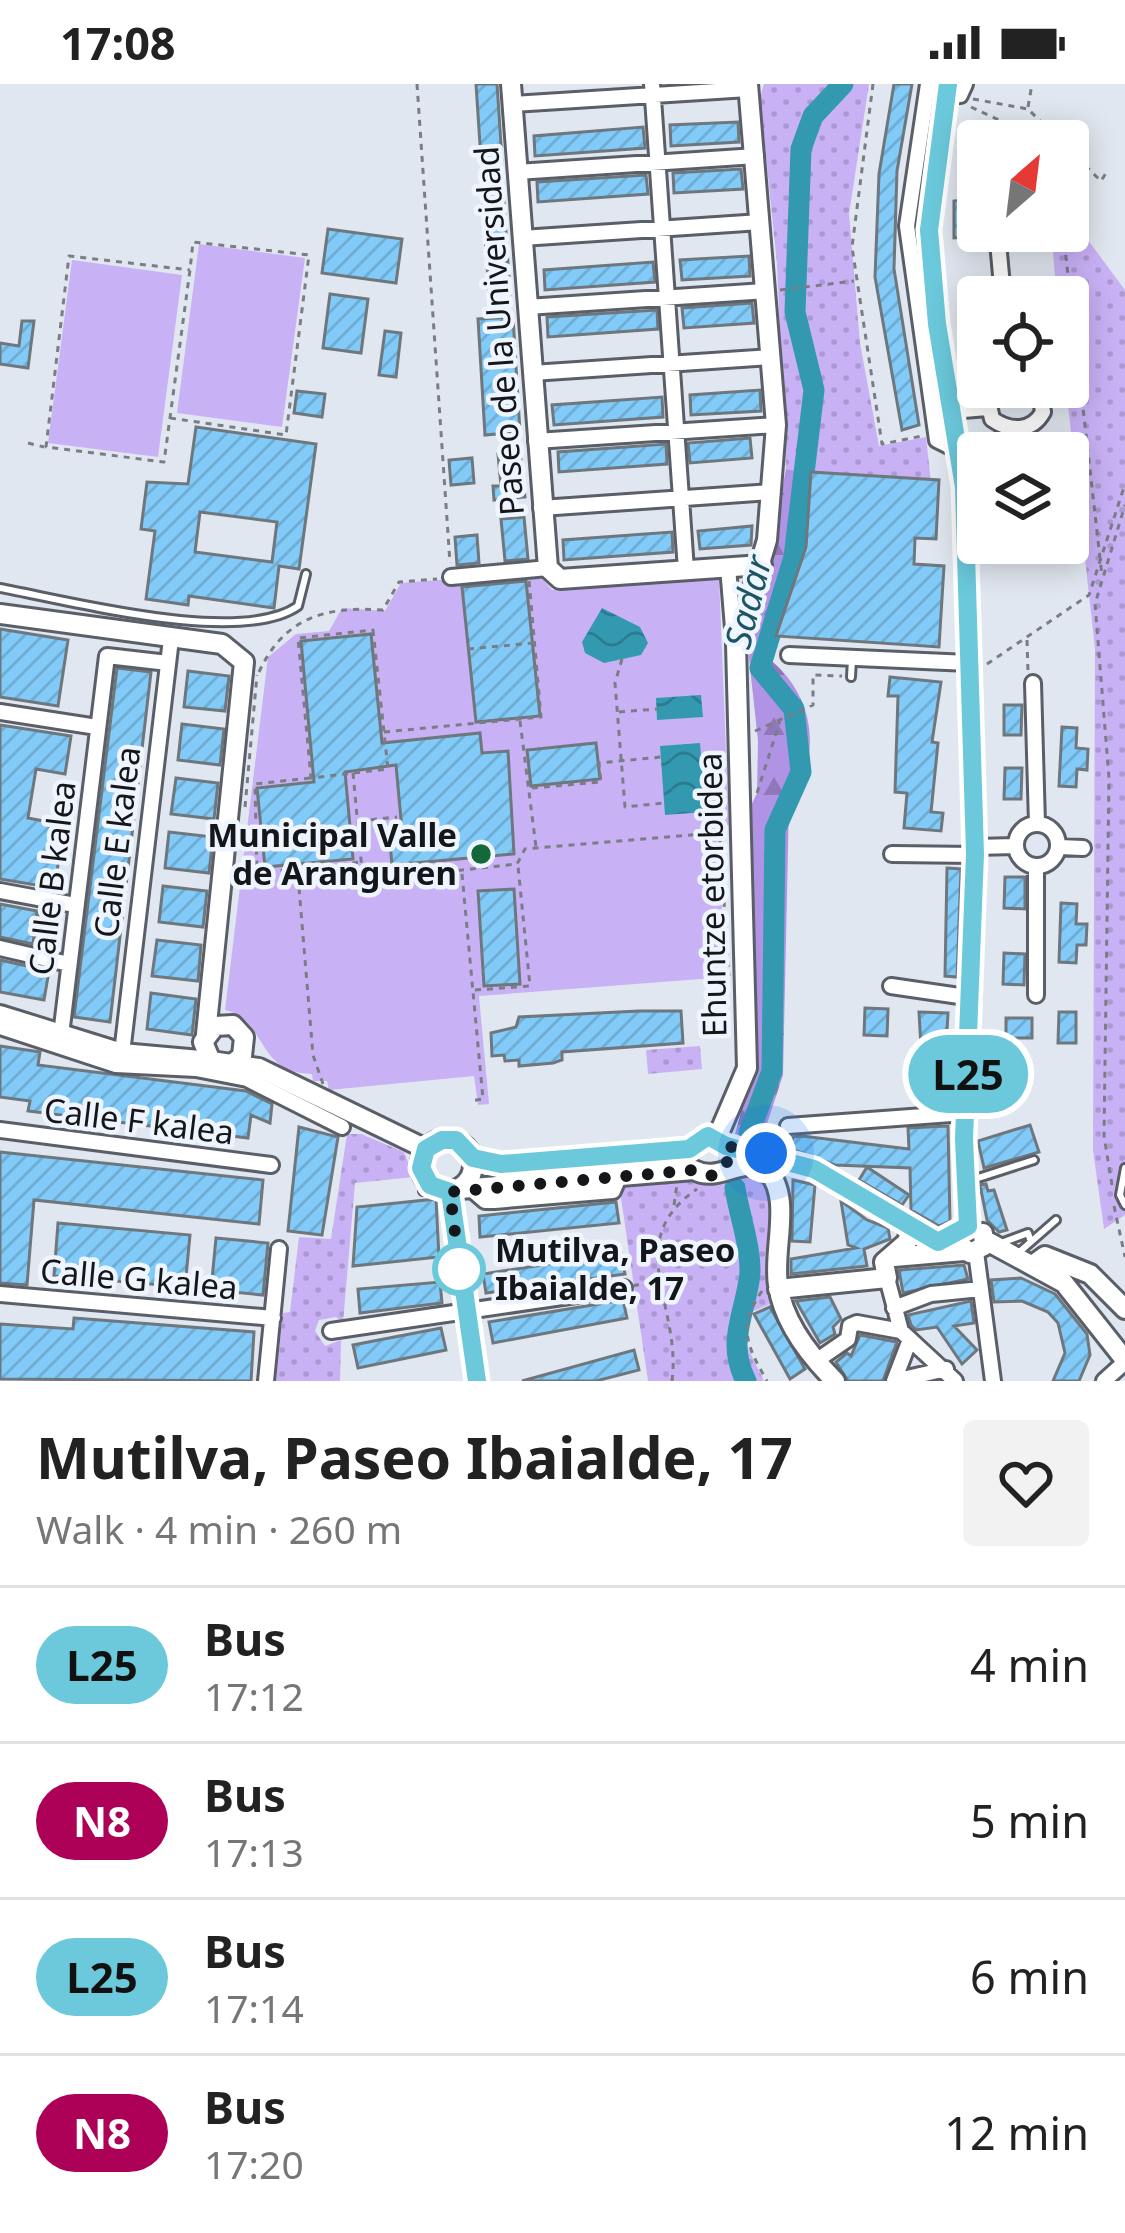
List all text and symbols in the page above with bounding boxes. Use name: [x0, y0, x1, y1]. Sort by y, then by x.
text: 17:08: [60, 12, 176, 73]
north arrow: [957, 120, 1089, 252]
map controls: [957, 120, 1089, 564]
street label: Paseo de la Universidad: [463, 145, 534, 517]
button: locate: [957, 276, 1089, 408]
button: layers: [957, 432, 1089, 564]
water label: Sadar: [712, 549, 783, 654]
street label: Calle E kalea: [82, 744, 151, 940]
street label: Ehuntze etorbidea: [687, 752, 736, 1038]
street label: Calle B kalea: [17, 778, 86, 978]
place label: Municipal Valle de Aranguren: [207, 812, 457, 895]
marker: Municipal Valle de Aranguren: [468, 841, 494, 867]
line badge: L25: [899, 1035, 1037, 1113]
text: L25: [932, 1045, 1004, 1102]
street label: Calle F kalea: [41, 1087, 237, 1154]
your location: [736, 1123, 796, 1183]
place label: Mutilva, Paseo Ibaialde, 17: [495, 1227, 735, 1310]
marker: Mutilva, Paseo Ibaialde, 17: [434, 1244, 484, 1294]
street label: Calle G kalea: [38, 1247, 240, 1310]
text: Mutilva, Paseo Ibaialde, 17: [36, 1418, 793, 1496]
button: heart: [963, 1420, 1089, 1546]
text: Walk · 4 min · 260 m: [36, 1502, 402, 1555]
text: Bus: [204, 1608, 286, 1669]
text: 4 min: [970, 1634, 1089, 1695]
text: L25: [66, 1636, 138, 1693]
text: 17:12: [204, 1669, 304, 1722]
text: Bus: [204, 1764, 286, 1825]
text: 5 min: [970, 1790, 1089, 1851]
text: N8: [73, 1792, 131, 1849]
text: 17:13: [204, 1825, 304, 1878]
text: Bus: [204, 1920, 286, 1981]
text: 6 min: [970, 1946, 1089, 2007]
text: L25: [66, 1948, 138, 2005]
text: 17:14: [204, 1981, 304, 2034]
text: Bus: [204, 2076, 286, 2137]
text: 12 min: [944, 2102, 1089, 2163]
text: N8: [73, 2104, 131, 2161]
text: 17:20: [204, 2137, 304, 2190]

